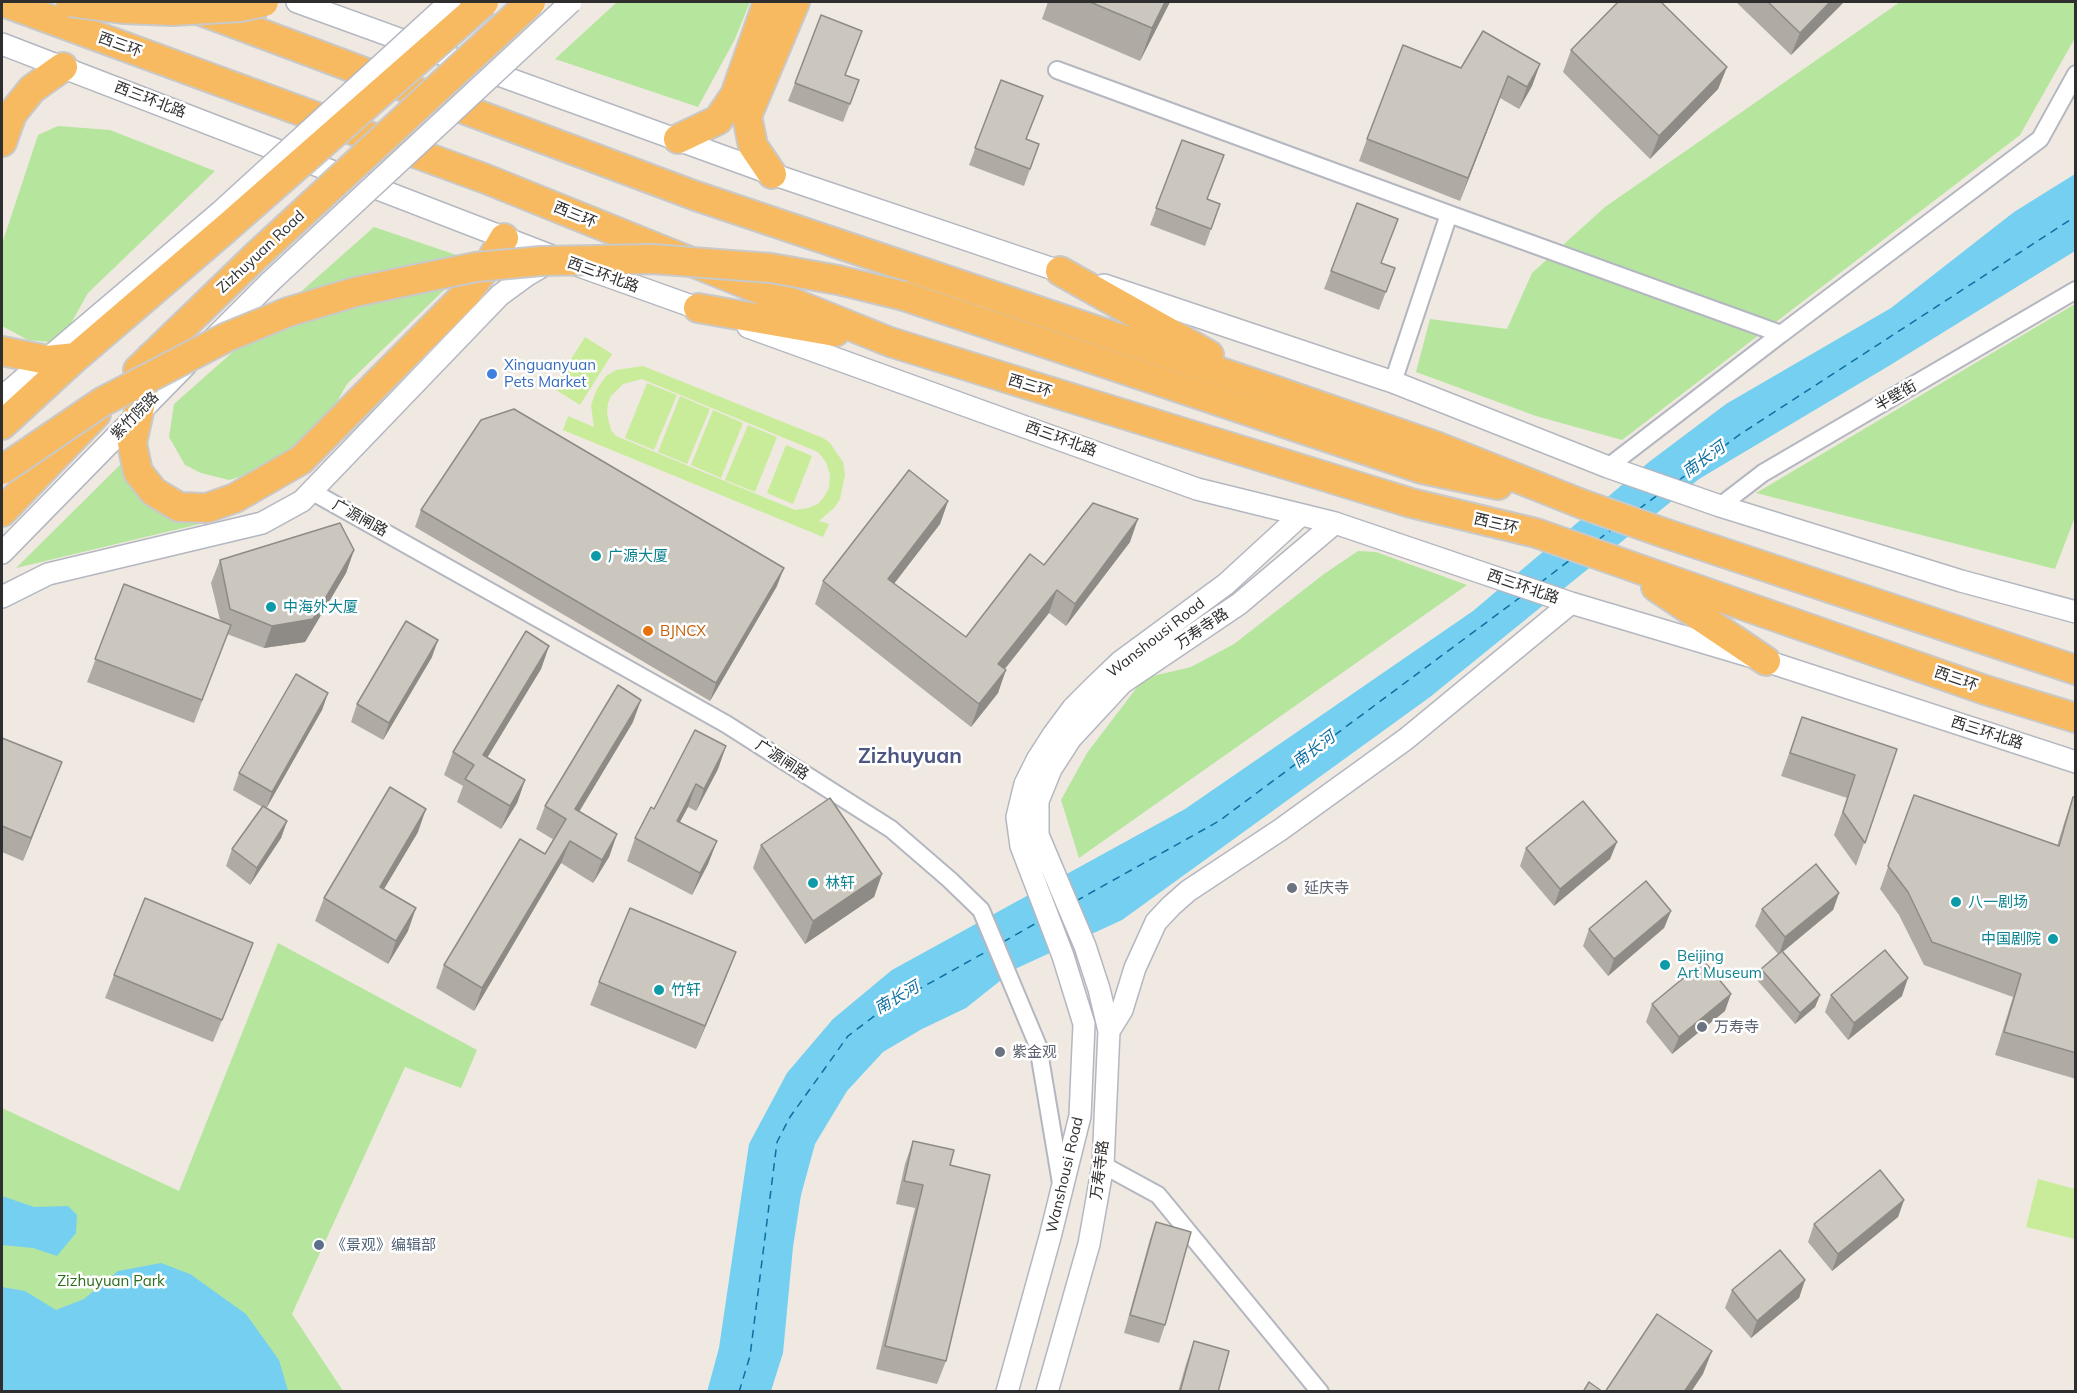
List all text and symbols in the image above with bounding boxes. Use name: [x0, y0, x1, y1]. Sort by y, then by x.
street label: 西三环: [96, 29, 144, 61]
street label: 西三环北路: [112, 78, 188, 122]
street label: 西三环: [551, 198, 599, 232]
street label: Zizhuyuan Road: [214, 207, 308, 297]
street label: 西三环北路: [565, 254, 641, 296]
place label: Xinguanyuan Pets Market: [504, 356, 596, 391]
marker: Xinguanyuan Pets Market: [485, 367, 499, 381]
street label: 西三环: [1006, 371, 1054, 401]
street label: 半壁街: [1872, 377, 1920, 415]
street label: 紫竹院路: [107, 388, 163, 444]
street label: 西三环北路: [1023, 418, 1099, 460]
water label: 南长河: [1679, 438, 1729, 482]
street label: 广源闸路: [329, 496, 391, 540]
street label: 西三环: [1472, 510, 1520, 538]
place label: 广源大厦: [608, 547, 668, 565]
marker: 广源大厦: [589, 549, 603, 563]
street label: 西三环北路: [1485, 566, 1561, 608]
street label: Wanshousi Road: [1104, 594, 1208, 682]
place label: 中海外大厦: [283, 598, 358, 616]
marker: 中海外大厦: [264, 600, 278, 614]
street label: 万寿寺路: [1172, 605, 1232, 653]
place label: BJNCX: [660, 622, 706, 640]
marker: BJNCX: [641, 624, 655, 638]
street label: 西三环: [1932, 663, 1980, 695]
street label: 西三环北路: [1949, 713, 2025, 753]
water label: 南长河: [1289, 728, 1339, 772]
street label: 广源闸路: [752, 736, 812, 784]
district label: Zizhuyuan: [858, 744, 962, 770]
place label: 林轩: [825, 874, 855, 892]
marker: 林轩: [806, 876, 820, 890]
place label: 延庆寺: [1304, 879, 1349, 897]
marker: 延庆寺: [1285, 881, 1299, 895]
place label: 八一剧场: [1968, 893, 2028, 911]
marker: 八一剧场: [1949, 895, 1963, 909]
place label: 中国剧院: [1981, 930, 2041, 948]
marker: 中国剧院: [2046, 932, 2060, 946]
place label: Beijing Art Museum: [1677, 947, 1762, 982]
marker: Beijing Art Museum: [1658, 958, 1672, 972]
water label: 南长河: [871, 978, 923, 1018]
place label: 竹轩: [671, 981, 701, 999]
marker: 竹轩: [652, 983, 666, 997]
place label: 万寿寺: [1714, 1018, 1759, 1036]
marker: 万寿寺: [1695, 1020, 1709, 1034]
place label: 紫金观: [1012, 1043, 1057, 1061]
marker: 紫金观: [993, 1045, 1007, 1059]
street label: Wanshousi Road: [1043, 1115, 1087, 1235]
street label: 万寿寺路: [1087, 1139, 1113, 1201]
place label: 《景观》编辑部: [331, 1236, 436, 1254]
marker: 《景观》编辑部: [312, 1238, 326, 1252]
park label: Zizhuyuan Park: [57, 1272, 165, 1290]

